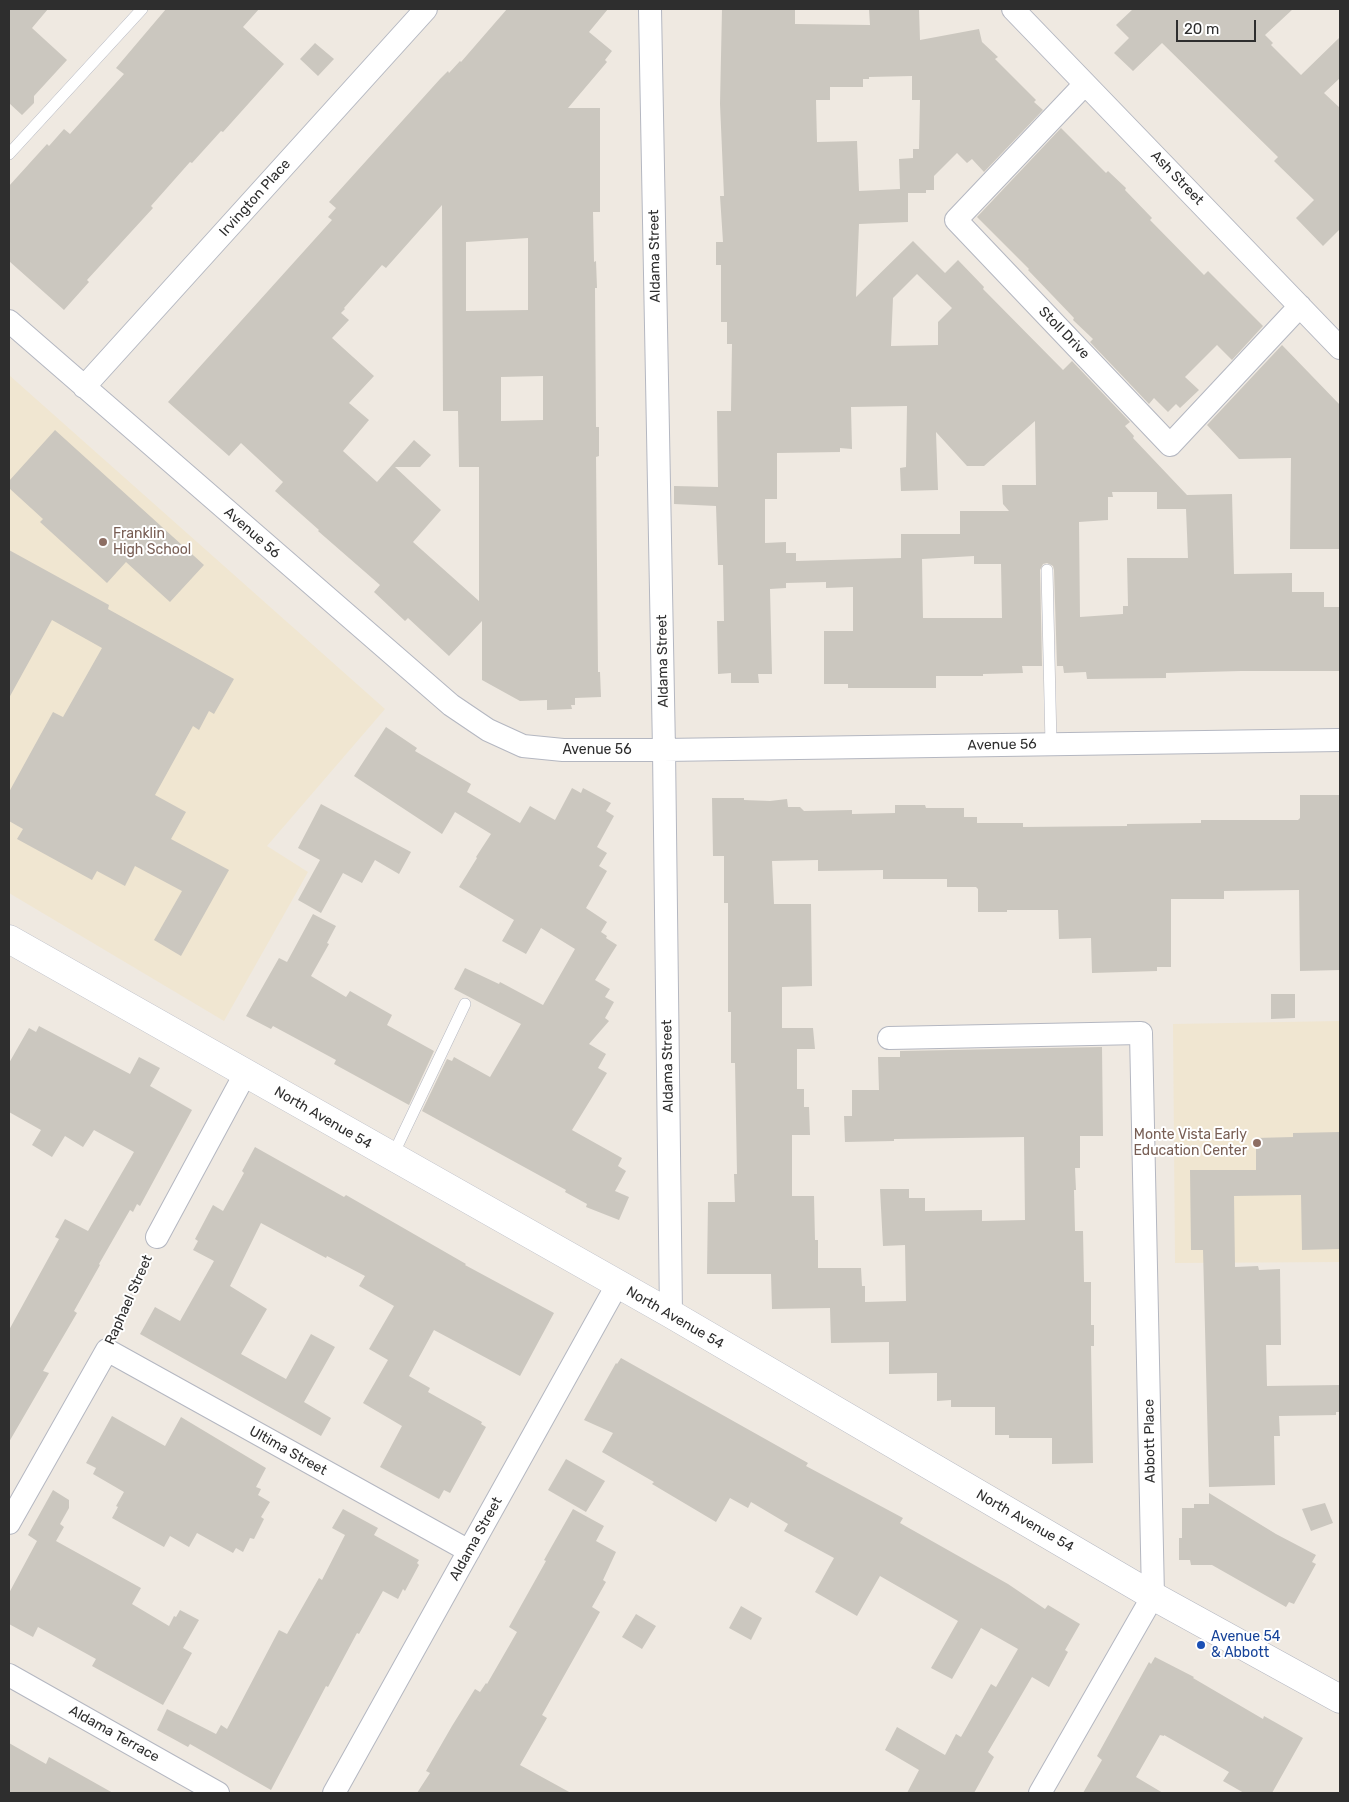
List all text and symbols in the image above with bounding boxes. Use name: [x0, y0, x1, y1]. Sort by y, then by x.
scale bar: [1179, 10, 1259, 42]
text: 20 m: [1184, 20, 1219, 38]
street label: Ash Street: [1147, 147, 1207, 209]
street label: Irvington Place: [216, 156, 294, 240]
street label: Aldama Street: [646, 209, 664, 303]
street label: Stoll Drive: [1035, 303, 1093, 363]
street label: Avenue 56: [220, 504, 284, 562]
place label: Franklin High School: [113, 526, 191, 558]
marker: Franklin High School: [97, 536, 109, 548]
street label: Aldama Street: [654, 614, 672, 708]
street label: Avenue 56: [967, 736, 1037, 754]
street label: Avenue 56: [562, 742, 632, 758]
street label: Aldama Street: [659, 1019, 677, 1113]
street label: North Avenue 54: [271, 1083, 375, 1153]
place label: Monte Vista Early Education Center: [1133, 1127, 1247, 1160]
marker: Monte Vista Early Education Center: [1251, 1137, 1263, 1149]
street label: Raphael Street: [102, 1252, 156, 1348]
street label: North Avenue 54: [623, 1283, 727, 1353]
street label: Abbott Place: [1141, 1399, 1159, 1483]
street label: Ultima Street: [246, 1423, 330, 1479]
street label: North Avenue 54: [973, 1486, 1077, 1556]
street label: Aldama Street: [446, 1494, 506, 1584]
place label: Avenue 54 & Abbott: [1211, 1629, 1280, 1661]
marker: Avenue 54 & Abbott: [1195, 1639, 1207, 1651]
street label: Aldama Terrace: [66, 1702, 162, 1766]

